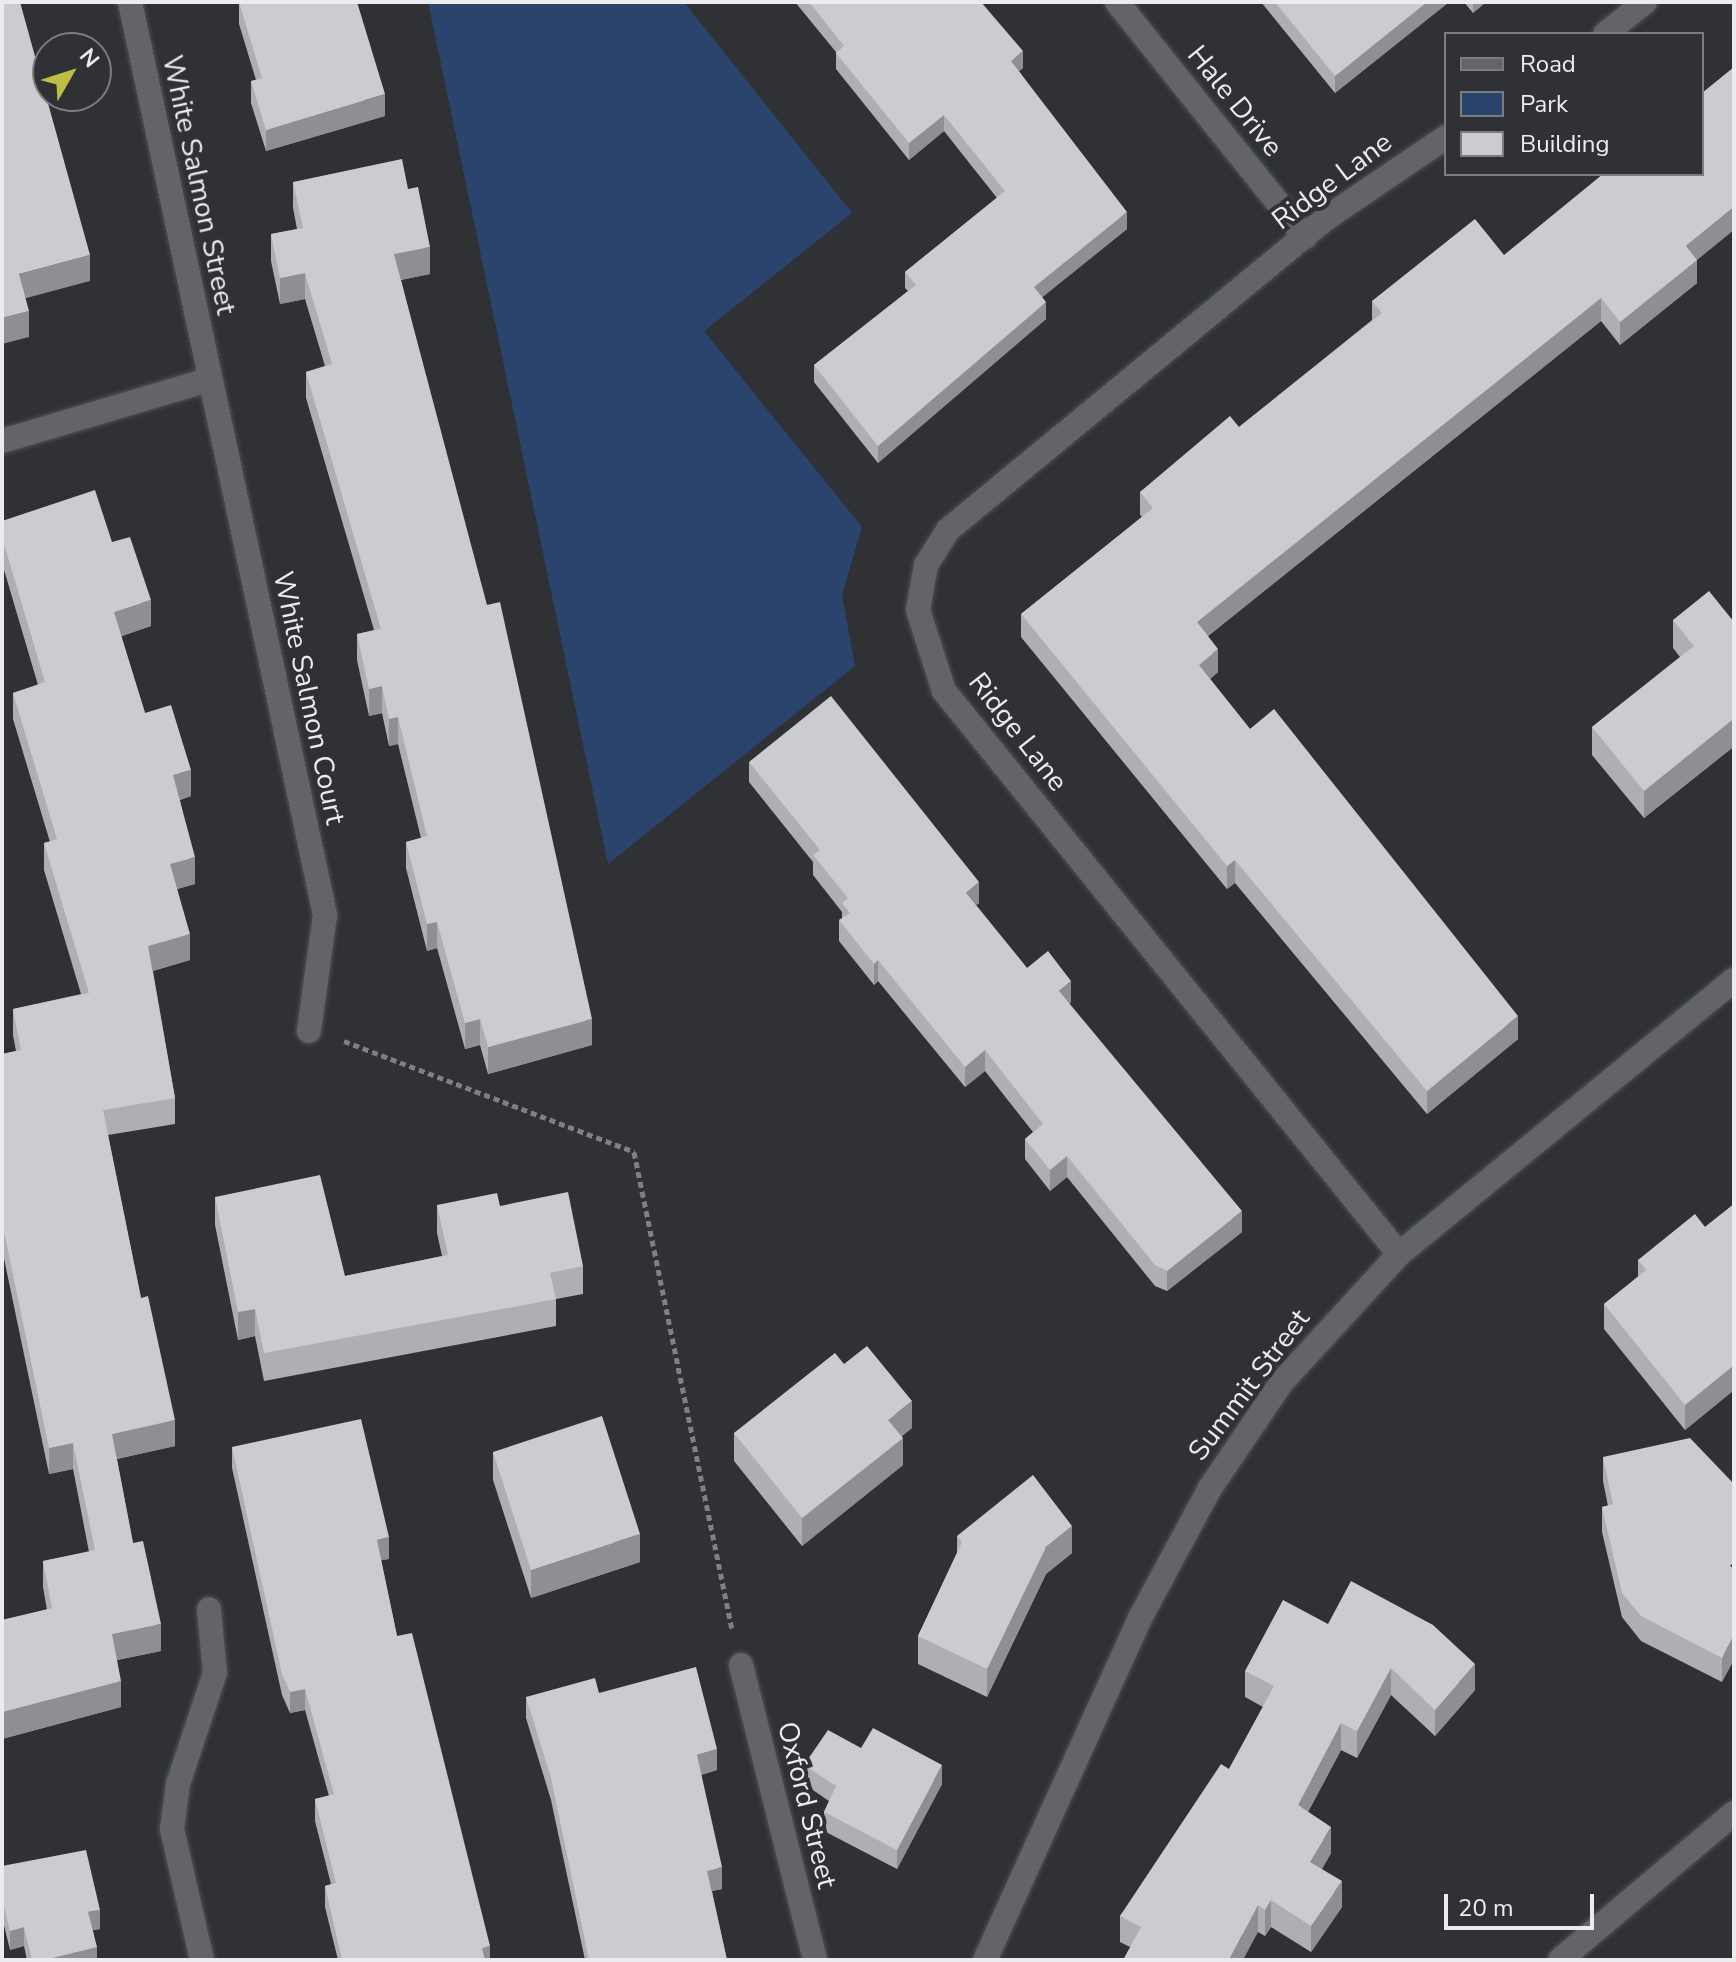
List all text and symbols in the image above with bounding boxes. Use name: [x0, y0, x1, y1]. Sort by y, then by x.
north arrow: [32, 32, 112, 112]
legend: [1444, 32, 1704, 176]
street label: Hale Drive: [1180, 39, 1290, 163]
text: N: [72, 42, 106, 74]
text: Road: [1520, 48, 1576, 80]
street label: White Salmon Street: [155, 52, 243, 318]
text: Park: [1520, 88, 1568, 120]
street label: Ridge Lane: [1266, 125, 1398, 237]
text: Building: [1520, 128, 1610, 160]
street label: White Salmon Court: [266, 568, 352, 828]
street label: Ridge Lane: [961, 666, 1075, 798]
street label: Summit Street: [1181, 1303, 1317, 1467]
street label: Oxford Street: [770, 1718, 844, 1892]
scale bar: [1448, 1878, 1598, 1928]
text: 20 m: [1458, 1892, 1514, 1924]

